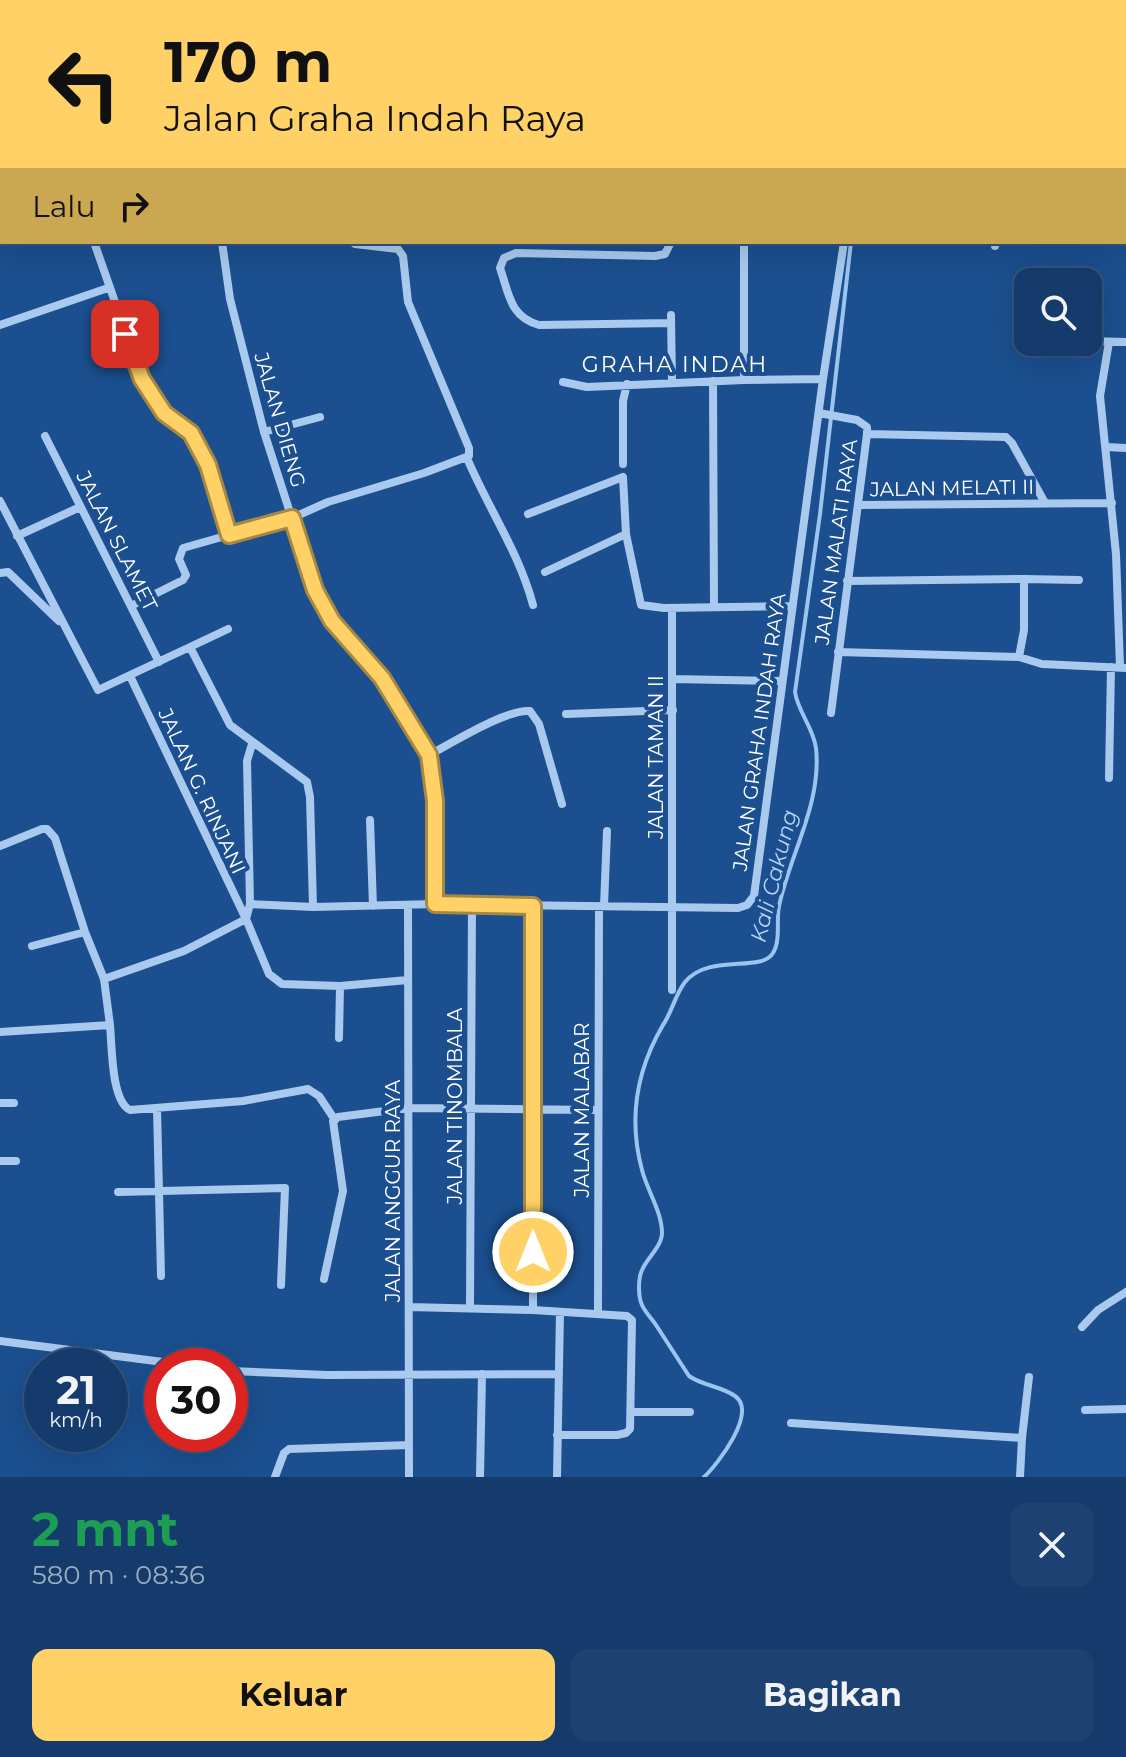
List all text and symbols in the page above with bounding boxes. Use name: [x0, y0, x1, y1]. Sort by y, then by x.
text: 170 m: [164, 28, 332, 96]
icon: left: [32, 32, 136, 136]
text: Jalan Graha Indah Raya: [164, 96, 586, 140]
icon: right: [112, 184, 156, 228]
text: Lalu: [32, 188, 96, 225]
map controls: [1014, 268, 1102, 356]
button: search: [1014, 268, 1102, 356]
pin: [91, 300, 159, 368]
icon: arrive: [103, 312, 147, 356]
street label: JALAN DIENG: [249, 349, 311, 490]
district label: GRAHA INDAH: [582, 351, 768, 378]
street label: JALAN MALATI RAYA: [810, 437, 862, 647]
street label: JALAN SLAMET: [71, 466, 163, 616]
street label: JALAN MELATI II: [869, 475, 1034, 501]
street label: JALAN GRAHA INDAH RAYA: [727, 591, 790, 873]
street label: JALAN TAMAN II: [644, 675, 668, 840]
street label: JALAN G. RINJANI: [153, 703, 251, 878]
water label: Kali Cakung: [745, 807, 803, 945]
street label: JALAN TINOMBALA: [443, 1007, 467, 1205]
street label: JALAN MALABAR: [570, 1022, 594, 1199]
street label: JALAN ANGGUR RAYA: [381, 1079, 405, 1303]
position arrow: [491, 1210, 575, 1294]
speed limit sign: 30: [144, 1348, 248, 1452]
text: 21: [56, 1365, 96, 1414]
text: km/h: [49, 1408, 103, 1432]
text: 2 mnt: [32, 1500, 178, 1558]
button: close: [1010, 1503, 1094, 1587]
text: 580 m · 08:36: [32, 1559, 205, 1591]
button: Keluar: [32, 1649, 555, 1741]
button: Bagikan: [571, 1649, 1094, 1741]

